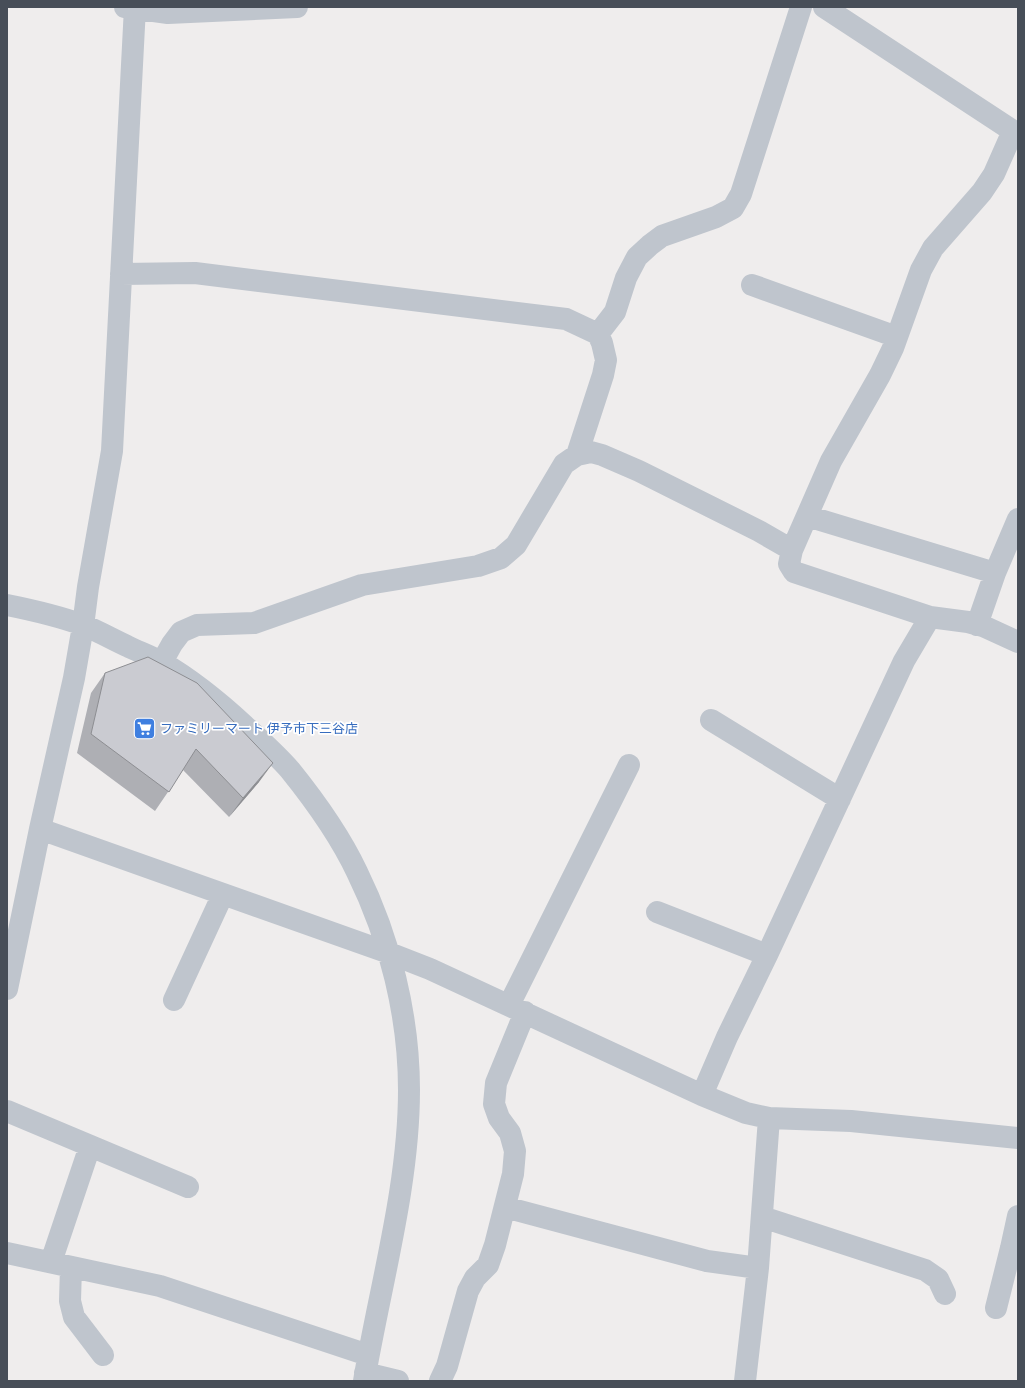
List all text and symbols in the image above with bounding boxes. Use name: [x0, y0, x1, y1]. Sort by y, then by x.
supermarket icon: ファミリーマート 伊予市下三谷店: [132, 715, 158, 741]
place label: ファミリーマート 伊予市下三谷店: [160, 721, 358, 736]

